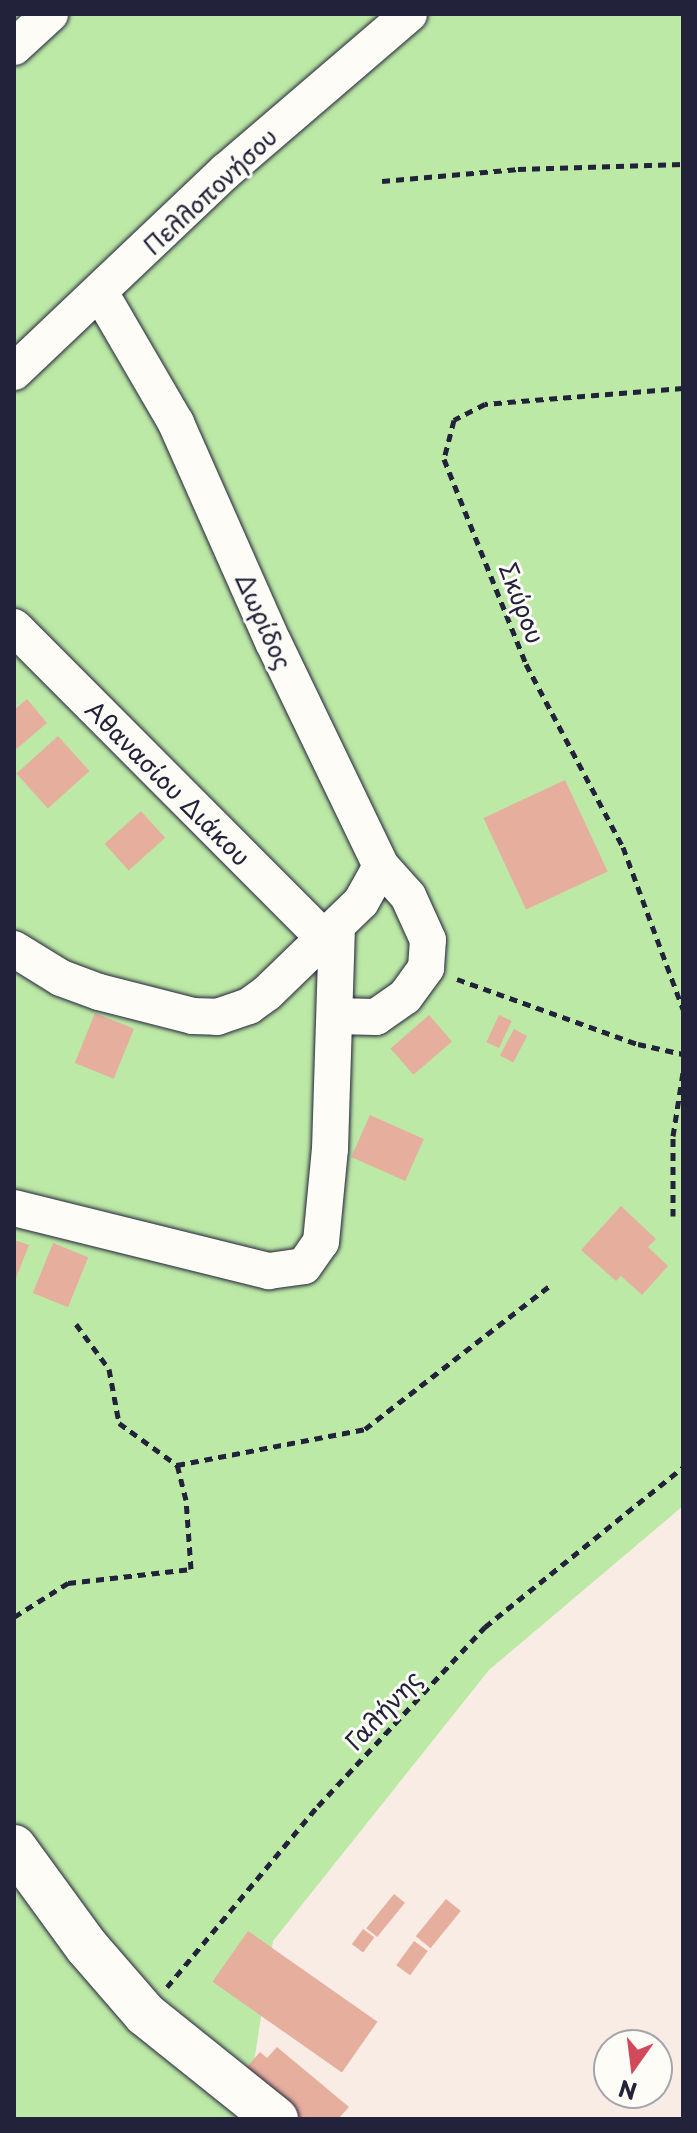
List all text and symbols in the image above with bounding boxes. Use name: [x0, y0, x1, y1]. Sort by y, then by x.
street label: Πελλοπονήσου: [137, 122, 283, 260]
street label: Σκύρου: [494, 559, 550, 647]
street label: Δωρίδος: [230, 568, 298, 674]
street label: Αθανασίου Διάκου: [80, 695, 256, 871]
street label: Γαλήνης: [339, 1664, 427, 1756]
north arrow: [593, 2029, 673, 2109]
text: N: [615, 2073, 640, 2109]

